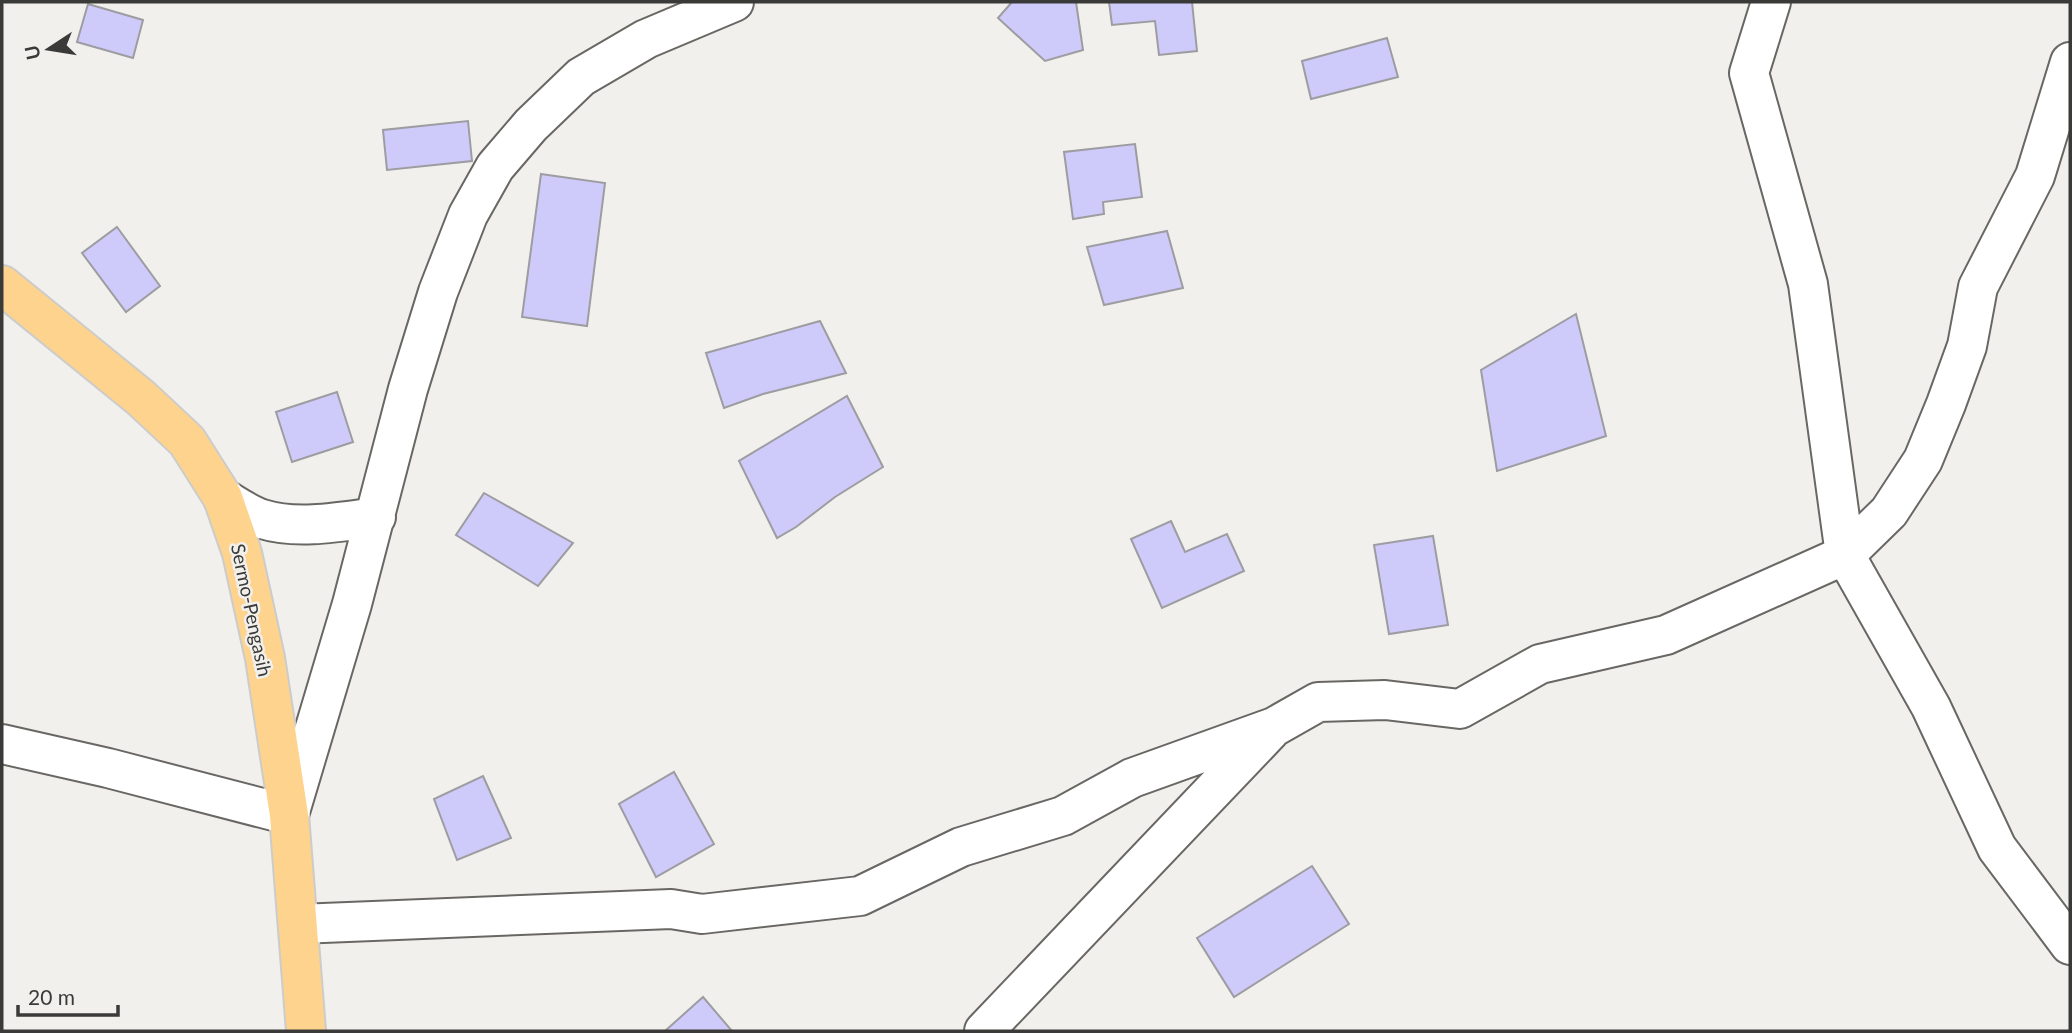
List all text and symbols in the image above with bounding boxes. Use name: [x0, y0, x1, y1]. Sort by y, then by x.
north arrow: [14, 14, 84, 84]
text: U: [19, 43, 45, 62]
street label: Sermo-Pengasih: [227, 542, 277, 678]
scale bar: [18, 974, 117, 1018]
text: 20 m: [28, 984, 75, 1009]

